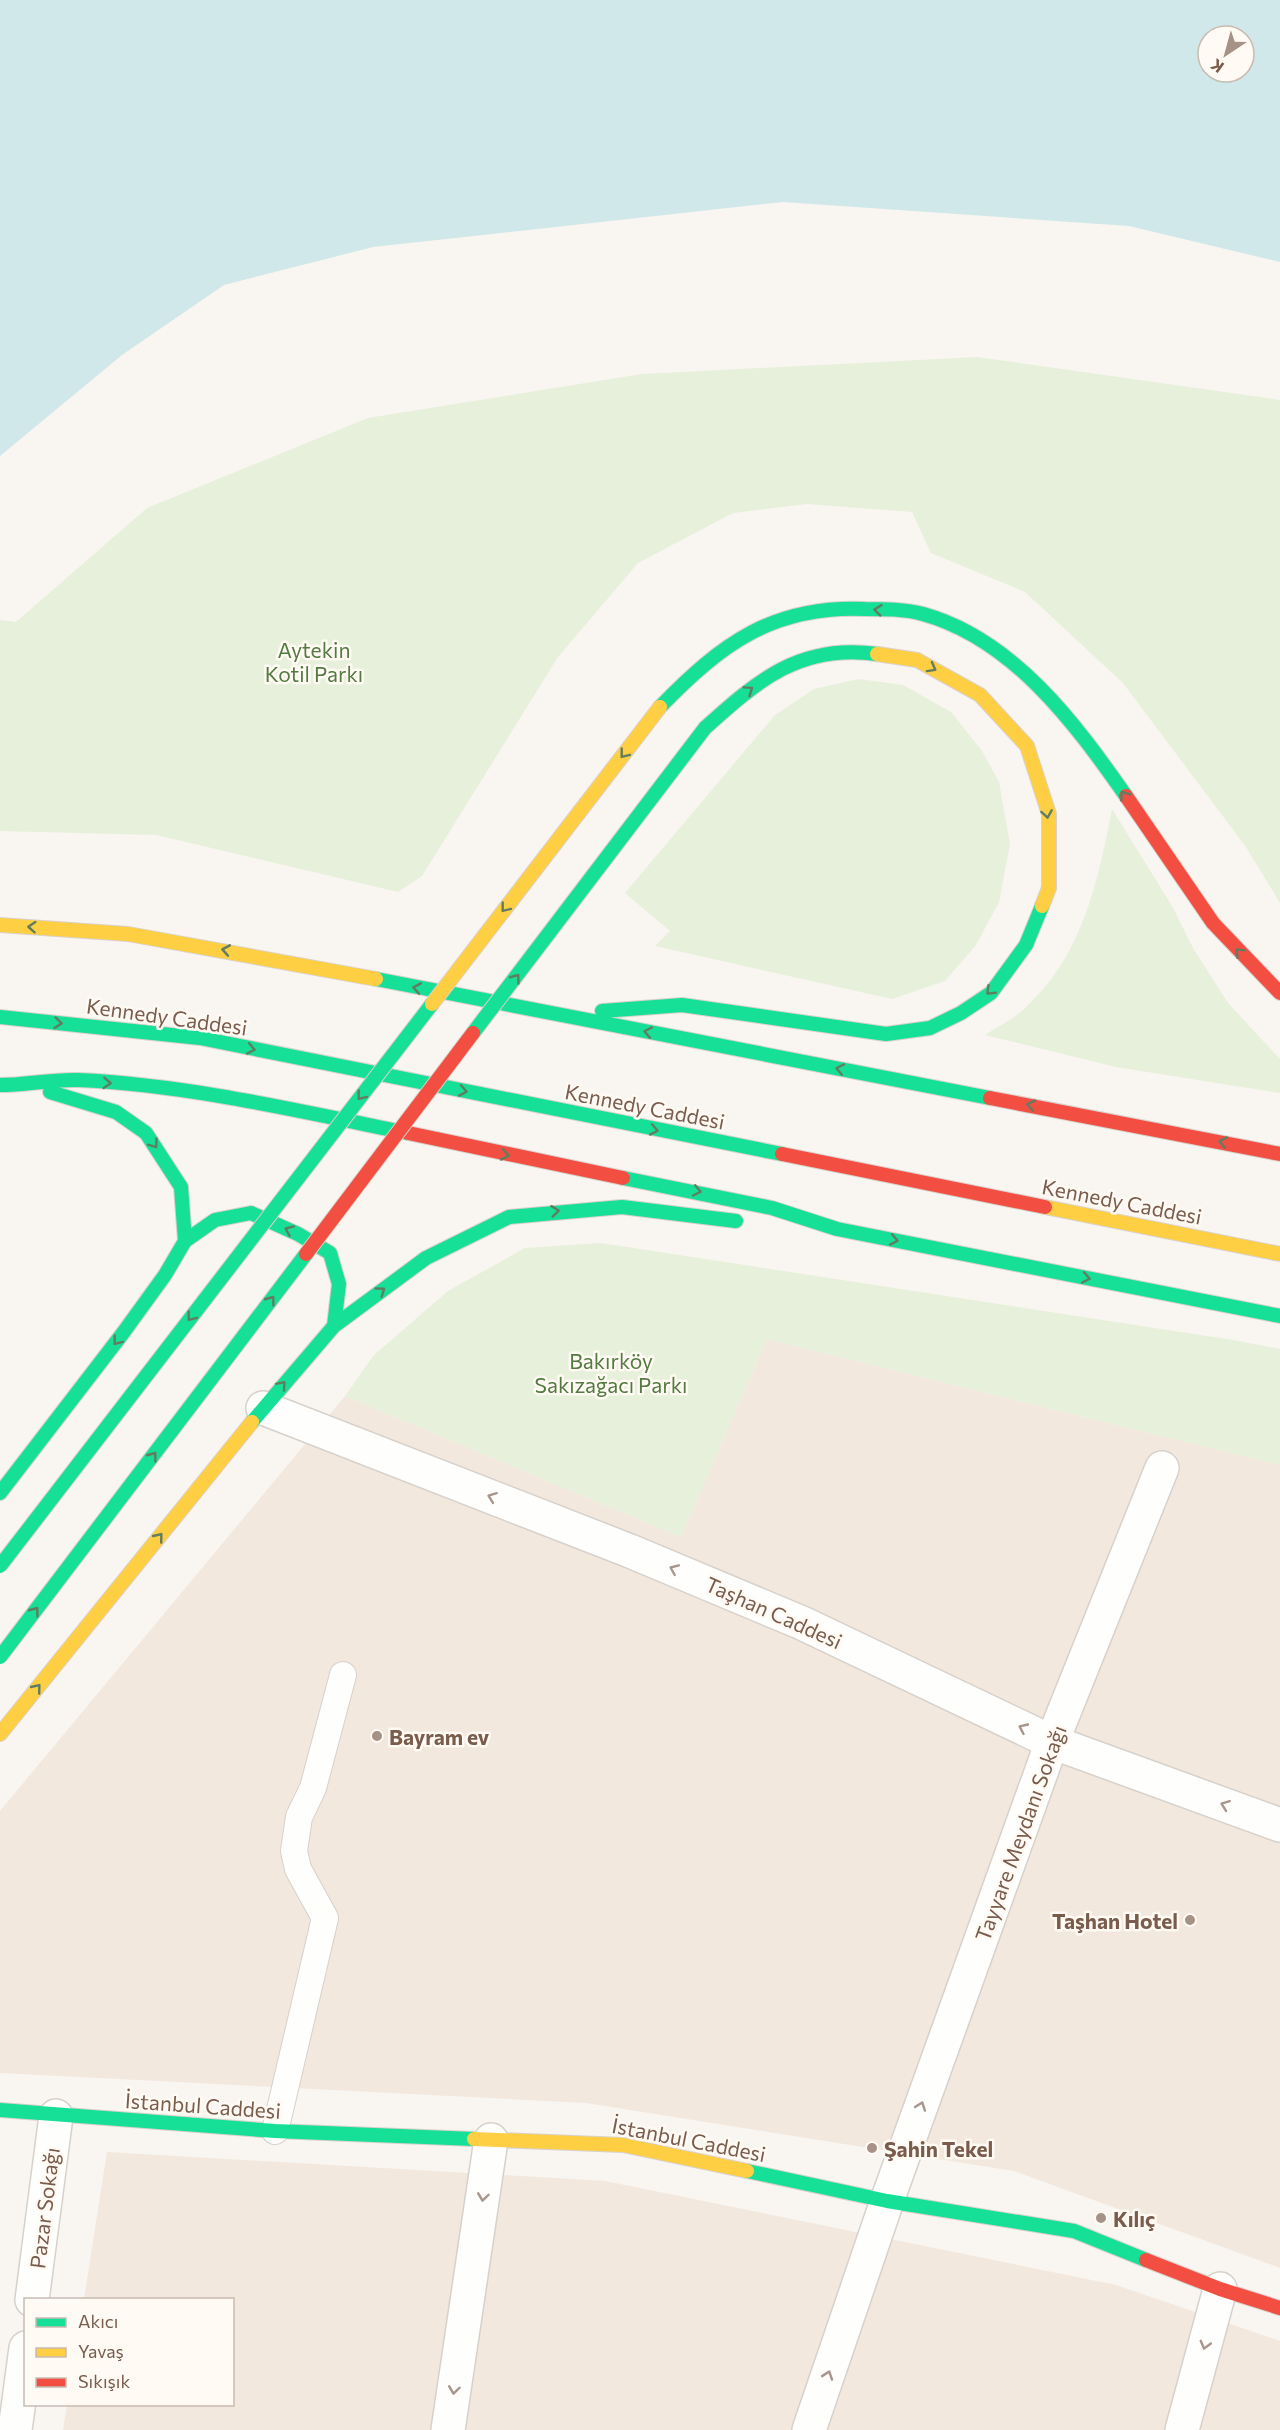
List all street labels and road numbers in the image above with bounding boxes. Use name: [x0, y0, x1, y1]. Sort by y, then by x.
street label: Kennedy Caddesi: [85, 992, 249, 1040]
street label: Kennedy Caddesi: [563, 1078, 727, 1134]
street label: Kennedy Caddesi: [1040, 1173, 1204, 1229]
street label: Taşhan Caddesi: [702, 1571, 846, 1653]
street label: Tayyare Meydanı Sokağı: [969, 1722, 1071, 1944]
street label: İstanbul Caddesi: [124, 2087, 282, 2123]
street label: İstanbul Caddesi: [610, 2112, 768, 2166]
street label: Pazar Sokağı: [24, 2146, 64, 2270]

